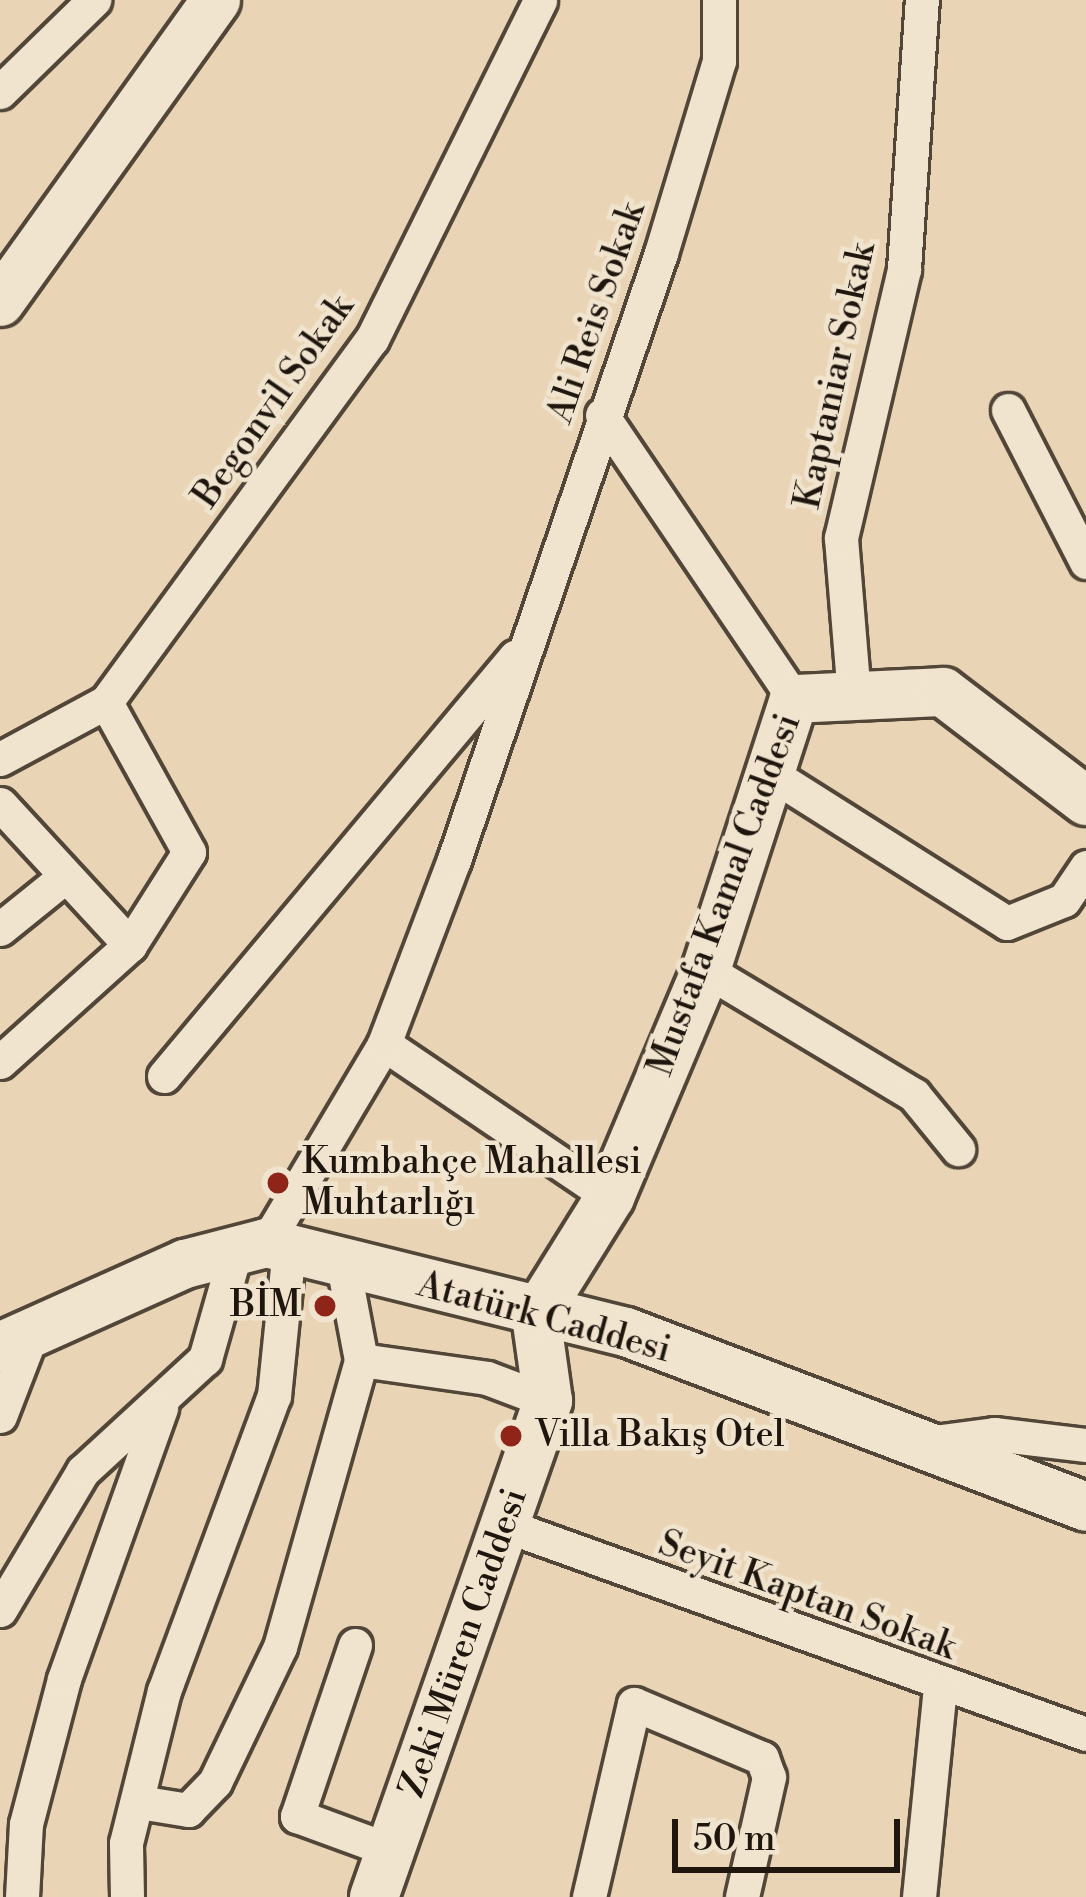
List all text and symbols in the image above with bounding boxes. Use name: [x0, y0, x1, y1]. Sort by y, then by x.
street label: Ali Reis Sokak: [539, 197, 655, 429]
street label: Kaptaniar Sokak: [787, 239, 885, 513]
street label: Begonvil Sokak: [185, 288, 363, 516]
street label: Mustafa Kamal Caddesi: [639, 708, 811, 1082]
place label: Kumbahçe Mahallesi Muhtarlığı: [302, 1140, 642, 1225]
marker: Kumbahçe Mahallesi Muhtarlığı: [265, 1170, 291, 1196]
street label: Atatürk Caddesi: [413, 1263, 675, 1373]
place label: BİM: [230, 1284, 301, 1328]
marker: BİM: [312, 1293, 338, 1319]
place label: Villa Bakış Otel: [535, 1414, 784, 1458]
marker: Villa Bakış Otel: [498, 1423, 524, 1449]
street label: Zeki Müren Caddesi: [391, 1483, 537, 1803]
street label: Seyit Kaptan Sokak: [653, 1522, 961, 1670]
scale bar: [678, 1795, 906, 1869]
text: 50 m: [693, 1817, 776, 1862]

